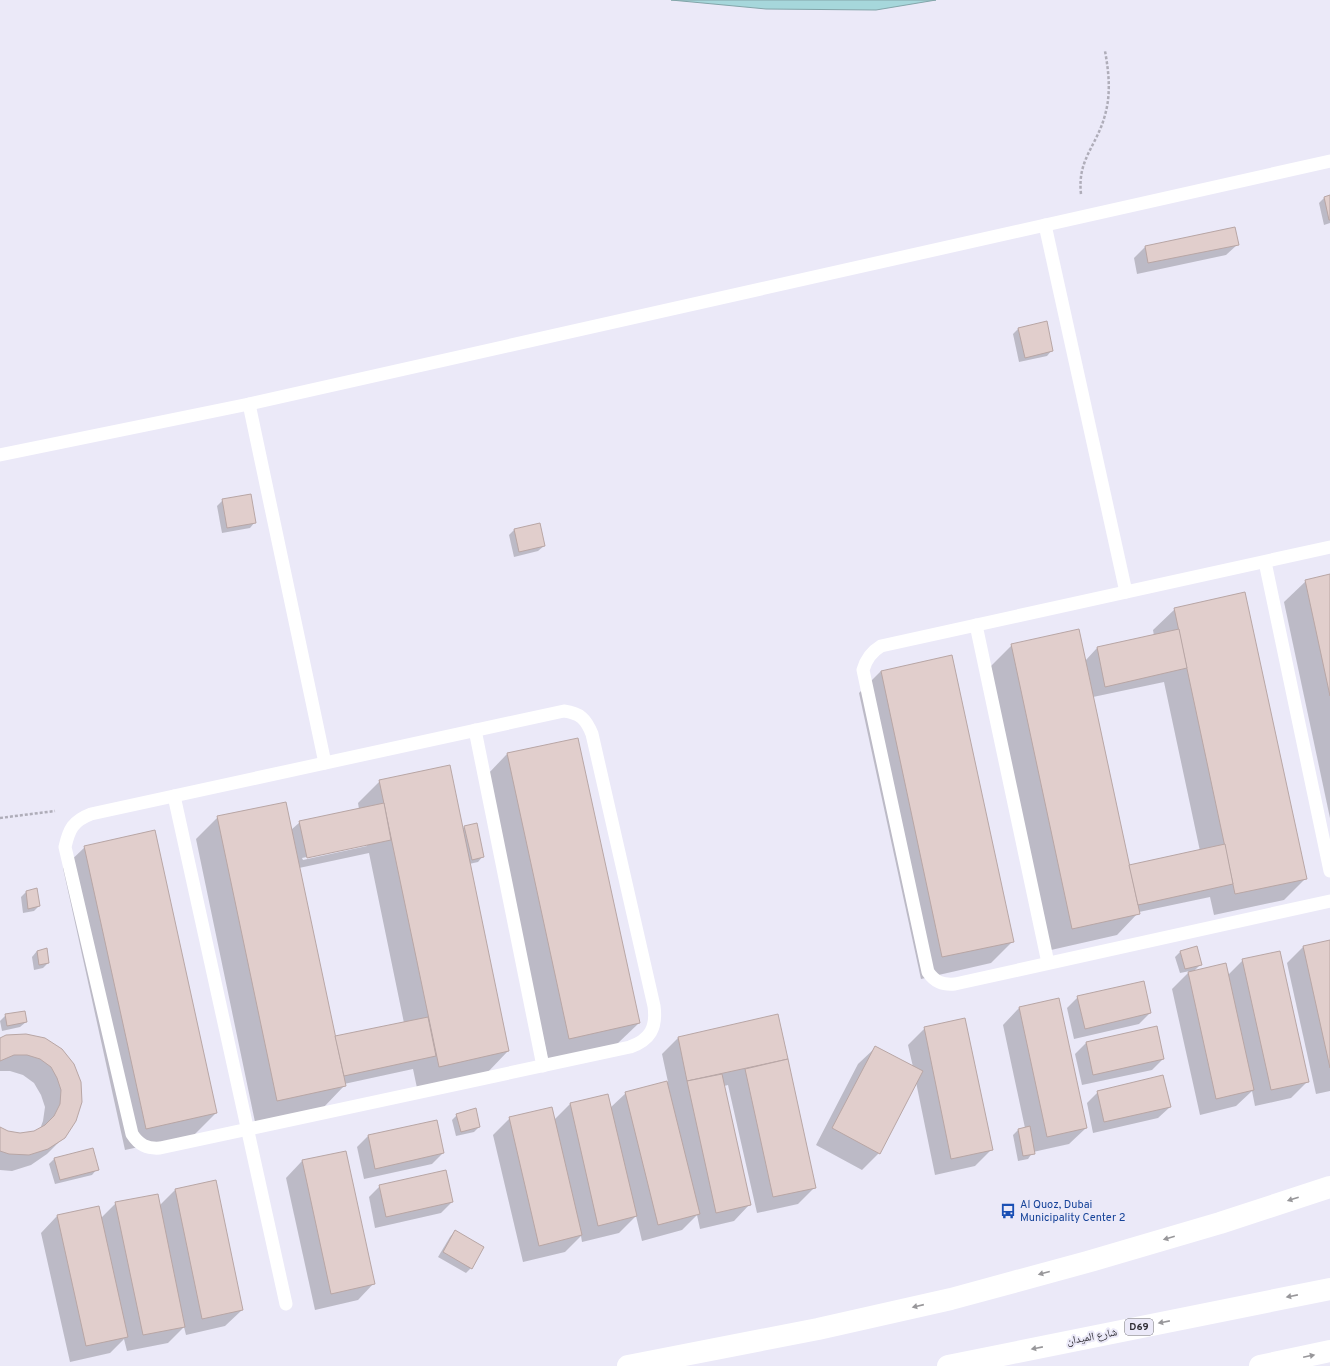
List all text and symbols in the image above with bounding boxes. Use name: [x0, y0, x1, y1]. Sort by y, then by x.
one-way arrow: [1287, 1196, 1299, 1202]
place label: Al Quoz, Dubai Municipality Center 2: [1020, 1198, 1126, 1225]
bus stop icon: Al Quoz, Dubai Municipality Center 2: [999, 1202, 1017, 1220]
one-way arrow: [1163, 1235, 1175, 1241]
one-way arrow: [1038, 1271, 1050, 1277]
one-way arrow: [1286, 1294, 1298, 1300]
one-way arrow: [912, 1303, 924, 1309]
road number: D69: [1125, 1319, 1153, 1335]
one-way arrow: [1158, 1320, 1171, 1326]
street label: شارع الميدان: [1066, 1325, 1118, 1349]
one-way arrow: [1031, 1345, 1043, 1351]
one-way arrow: [1302, 1352, 1315, 1358]

